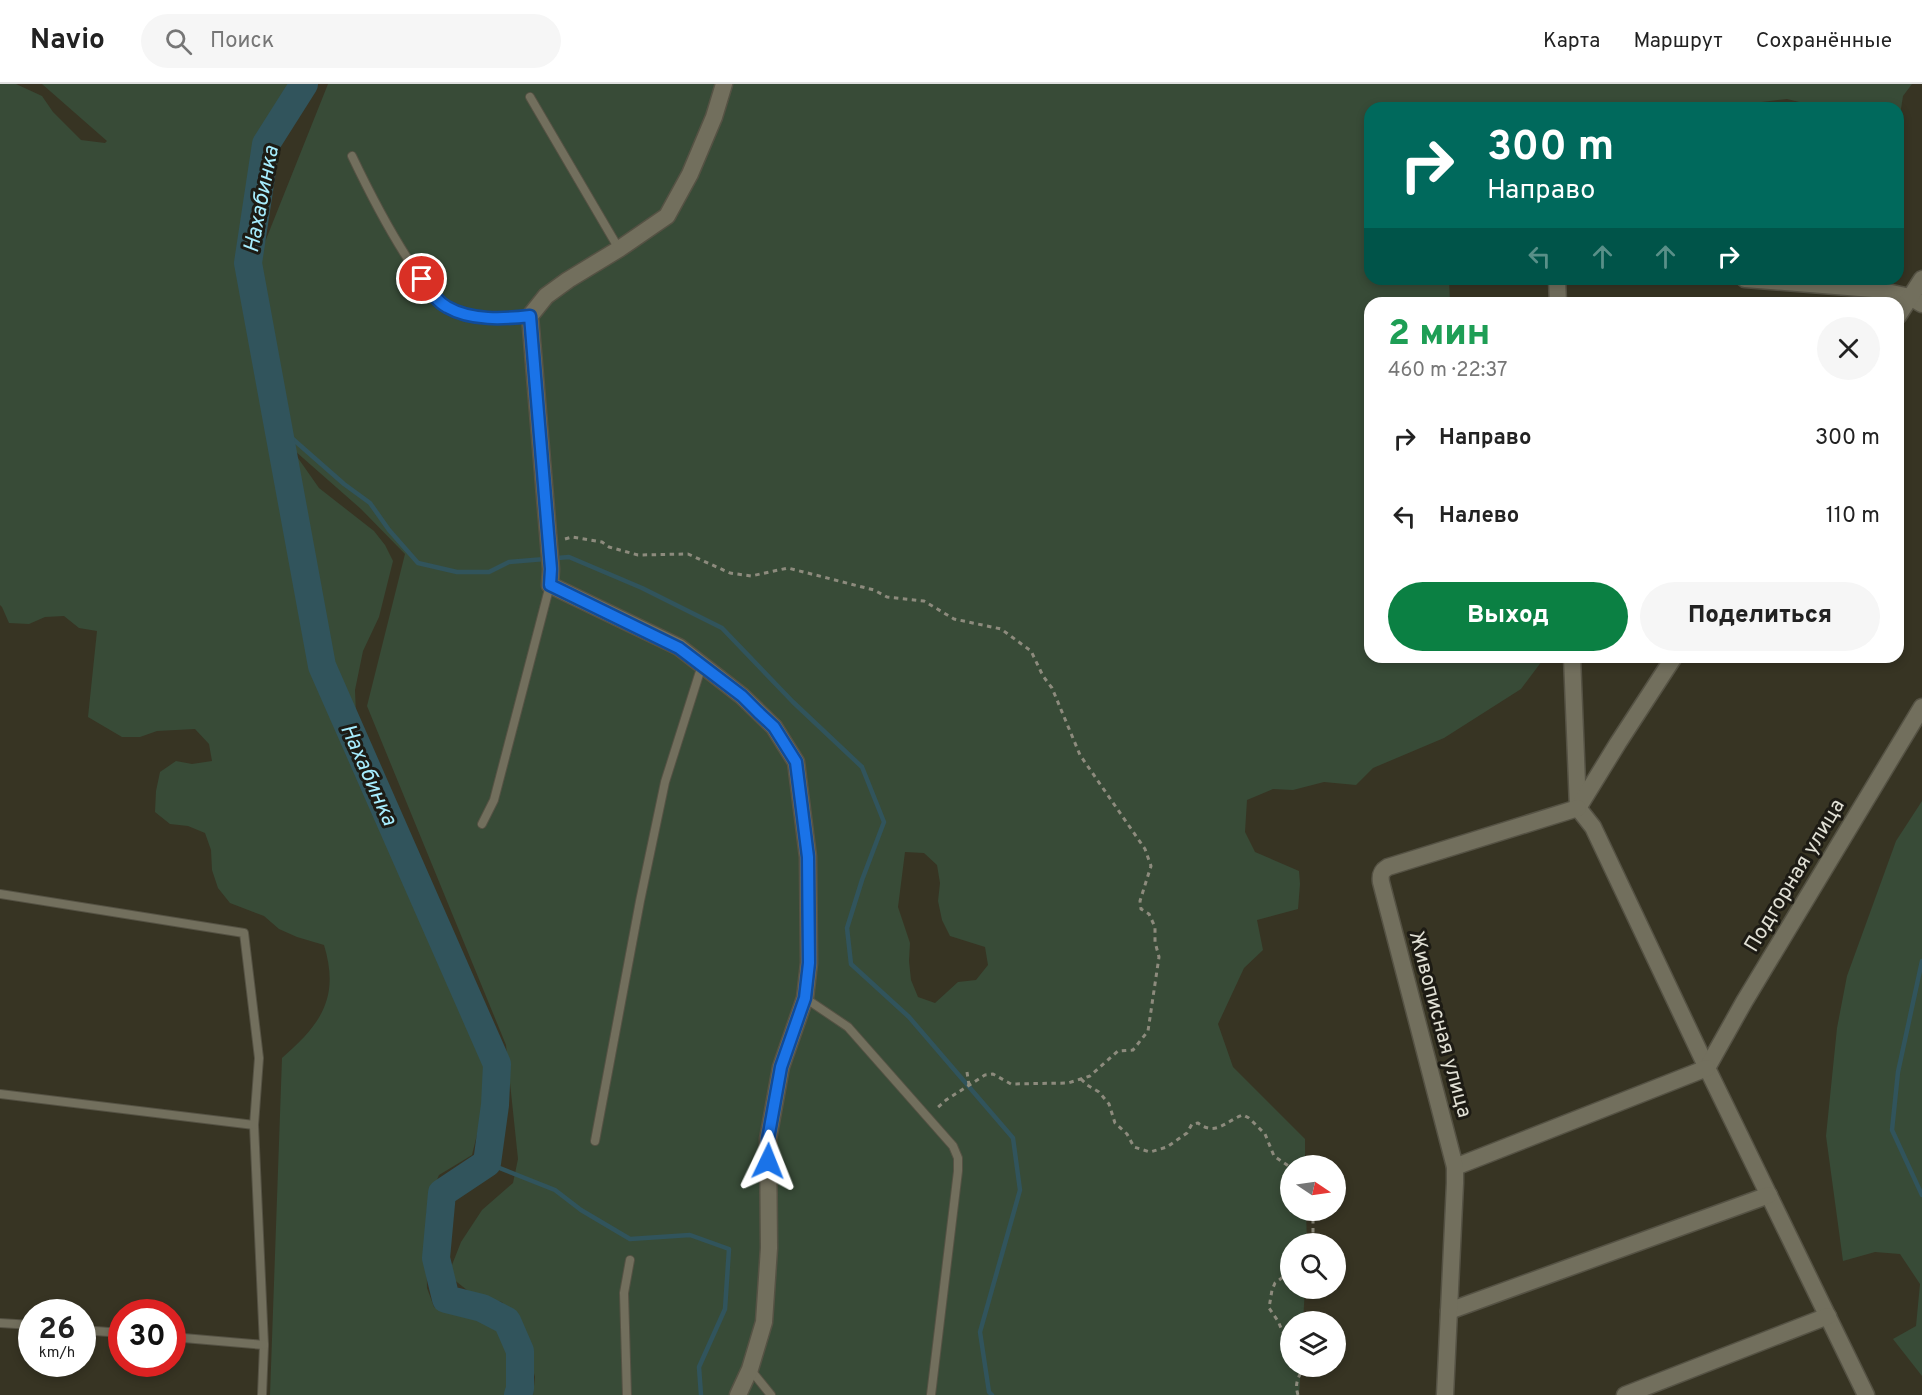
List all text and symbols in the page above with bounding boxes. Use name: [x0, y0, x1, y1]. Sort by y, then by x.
search box: [141, 14, 561, 68]
text: Navio: [30, 23, 105, 59]
icon: search: [162, 25, 195, 58]
text: Поиск: [210, 28, 274, 55]
text: Карта: [1543, 28, 1600, 55]
text: Маршрут: [1633, 28, 1723, 55]
text: Сохранённые: [1756, 28, 1892, 55]
text: 300 m: [1487, 122, 1614, 175]
icon: right: [1388, 126, 1466, 204]
water label: Нахабинка: [239, 143, 286, 255]
text: Направо: [1487, 174, 1595, 208]
icon: left: [1523, 240, 1556, 273]
icon: ahead: [1586, 240, 1619, 273]
icon: ahead: [1649, 240, 1682, 273]
icon: right: [1712, 240, 1745, 273]
pin: [396, 253, 447, 304]
icon: arrive: [405, 262, 438, 295]
text: 2 мин: [1388, 312, 1490, 358]
button: close: [1817, 317, 1880, 380]
text: 460 m · 22:37: [1388, 358, 1508, 384]
icon: right: [1388, 422, 1421, 455]
text: Направо: [1439, 425, 1531, 452]
text: 300 m: [1815, 425, 1880, 452]
icon: left: [1388, 500, 1421, 533]
text: Налево: [1439, 503, 1519, 530]
text: 110 m: [1826, 503, 1880, 530]
button: Выход: [1388, 582, 1628, 651]
button: Поделиться: [1640, 582, 1880, 651]
water label: Нахабинка: [333, 720, 402, 831]
street label: Подгорная улица: [1739, 794, 1852, 957]
street label: Живописная улица: [1402, 928, 1477, 1121]
position arrow: [736, 1129, 800, 1193]
north arrow: [1280, 1155, 1346, 1221]
map controls: [1280, 1155, 1346, 1377]
button: search: [1280, 1233, 1346, 1299]
speed limit sign: 30: [108, 1299, 186, 1377]
button: layers: [1280, 1311, 1346, 1377]
text: 26: [39, 1312, 75, 1349]
text: km/h: [39, 1344, 75, 1363]

